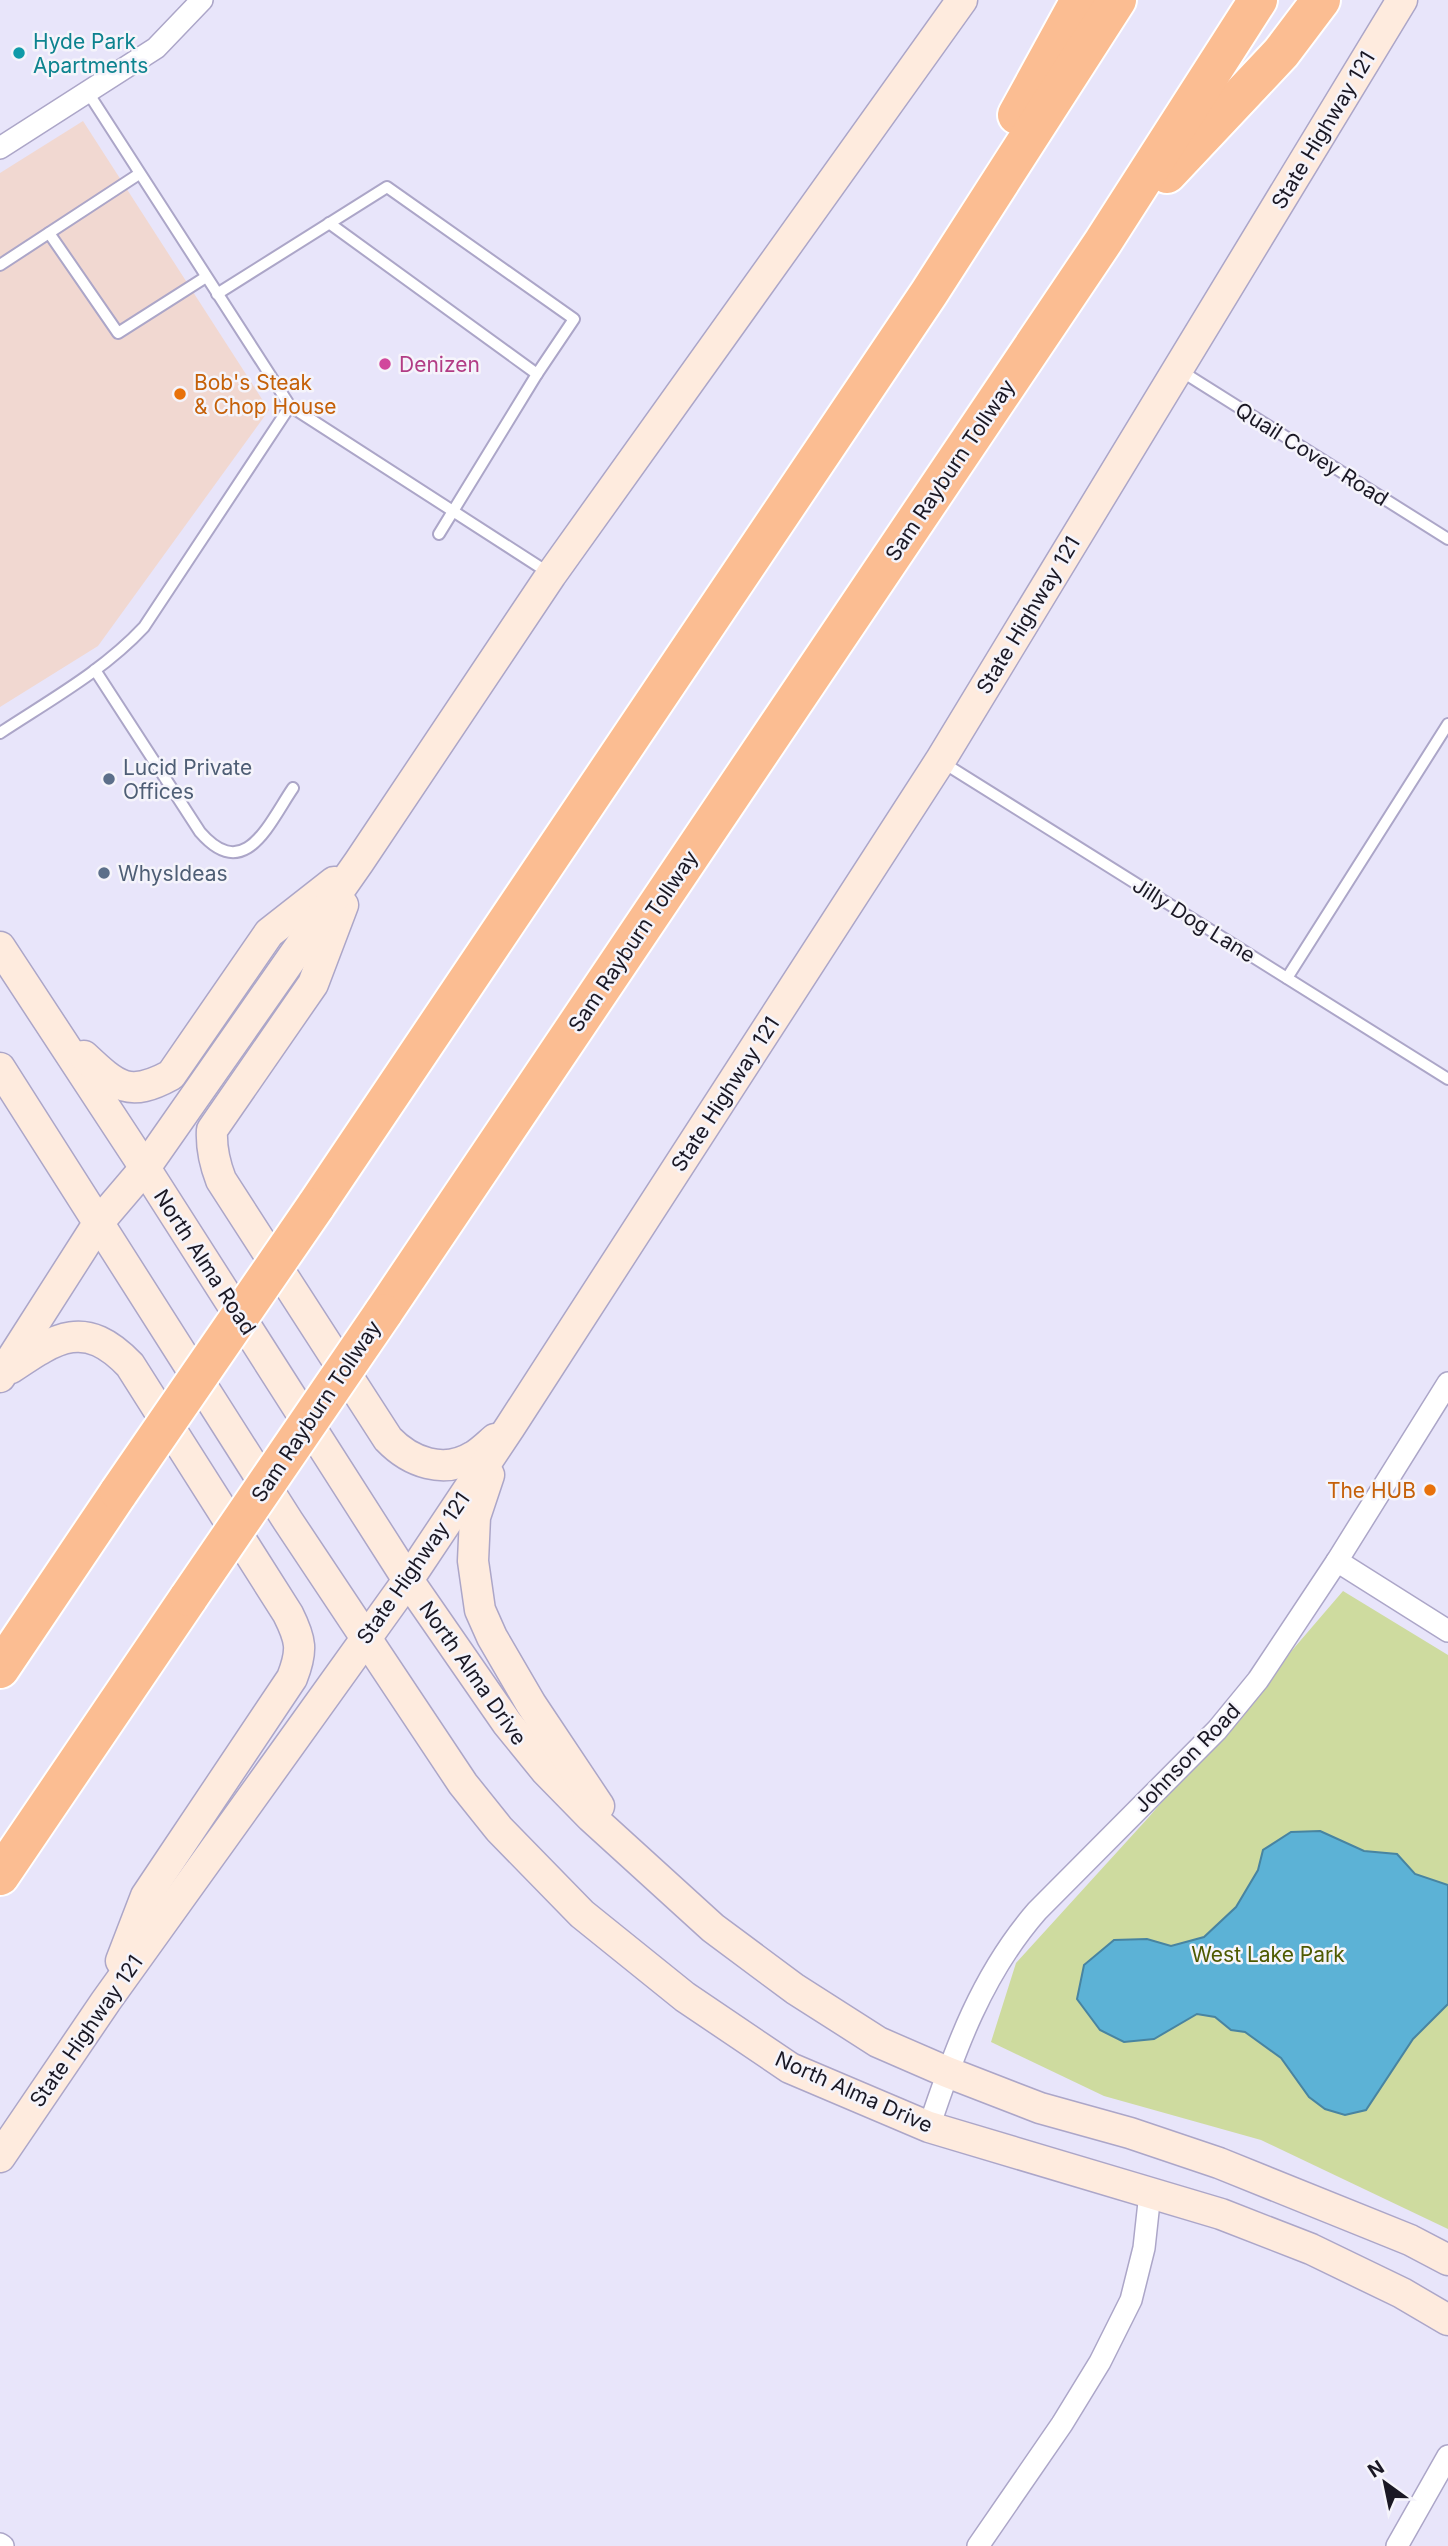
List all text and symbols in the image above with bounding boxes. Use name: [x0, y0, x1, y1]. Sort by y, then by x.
place label: Hyde Park Apartments: [33, 29, 148, 78]
marker: Hyde Park Apartments: [11, 45, 27, 61]
street label: State Highway 121: [1266, 47, 1380, 213]
place label: Denizen: [399, 352, 480, 377]
marker: Denizen: [377, 356, 393, 372]
place label: Bob's Steak & Chop House: [194, 370, 337, 419]
street label: Sam Rayburn Tollway: [880, 374, 1020, 565]
marker: Bob's Steak & Chop House: [172, 386, 188, 402]
street label: Quail Covey Road: [1231, 397, 1393, 511]
street label: State Highway 121: [971, 532, 1085, 698]
place label: Lucid Private Offices: [123, 755, 252, 804]
marker: Lucid Private Offices: [101, 771, 117, 787]
street label: Sam Rayburn Tollway: [563, 845, 703, 1036]
place label: WhysIdeas: [118, 861, 228, 886]
marker: WhysIdeas: [96, 865, 112, 881]
street label: Jilly Dog Lane: [1128, 872, 1260, 968]
street label: State Highway 121: [666, 1012, 784, 1176]
street label: North Alma Road: [149, 1185, 261, 1339]
street label: Sam Rayburn Tollway: [246, 1315, 386, 1506]
place label: The HUB: [1327, 1478, 1416, 1503]
marker: The HUB: [1422, 1482, 1438, 1498]
street label: State Highway 121: [351, 1487, 475, 1649]
street label: North Alma Drive: [414, 1596, 532, 1750]
street label: Johnson Road: [1129, 1698, 1245, 1818]
park label: West Lake Park: [1191, 1942, 1345, 1967]
street label: State Highway 121: [24, 1950, 148, 2112]
street label: North Alma Drive: [771, 2046, 937, 2138]
north arrow: [1350, 2448, 1420, 2518]
text: N: [1364, 2456, 1388, 2483]

